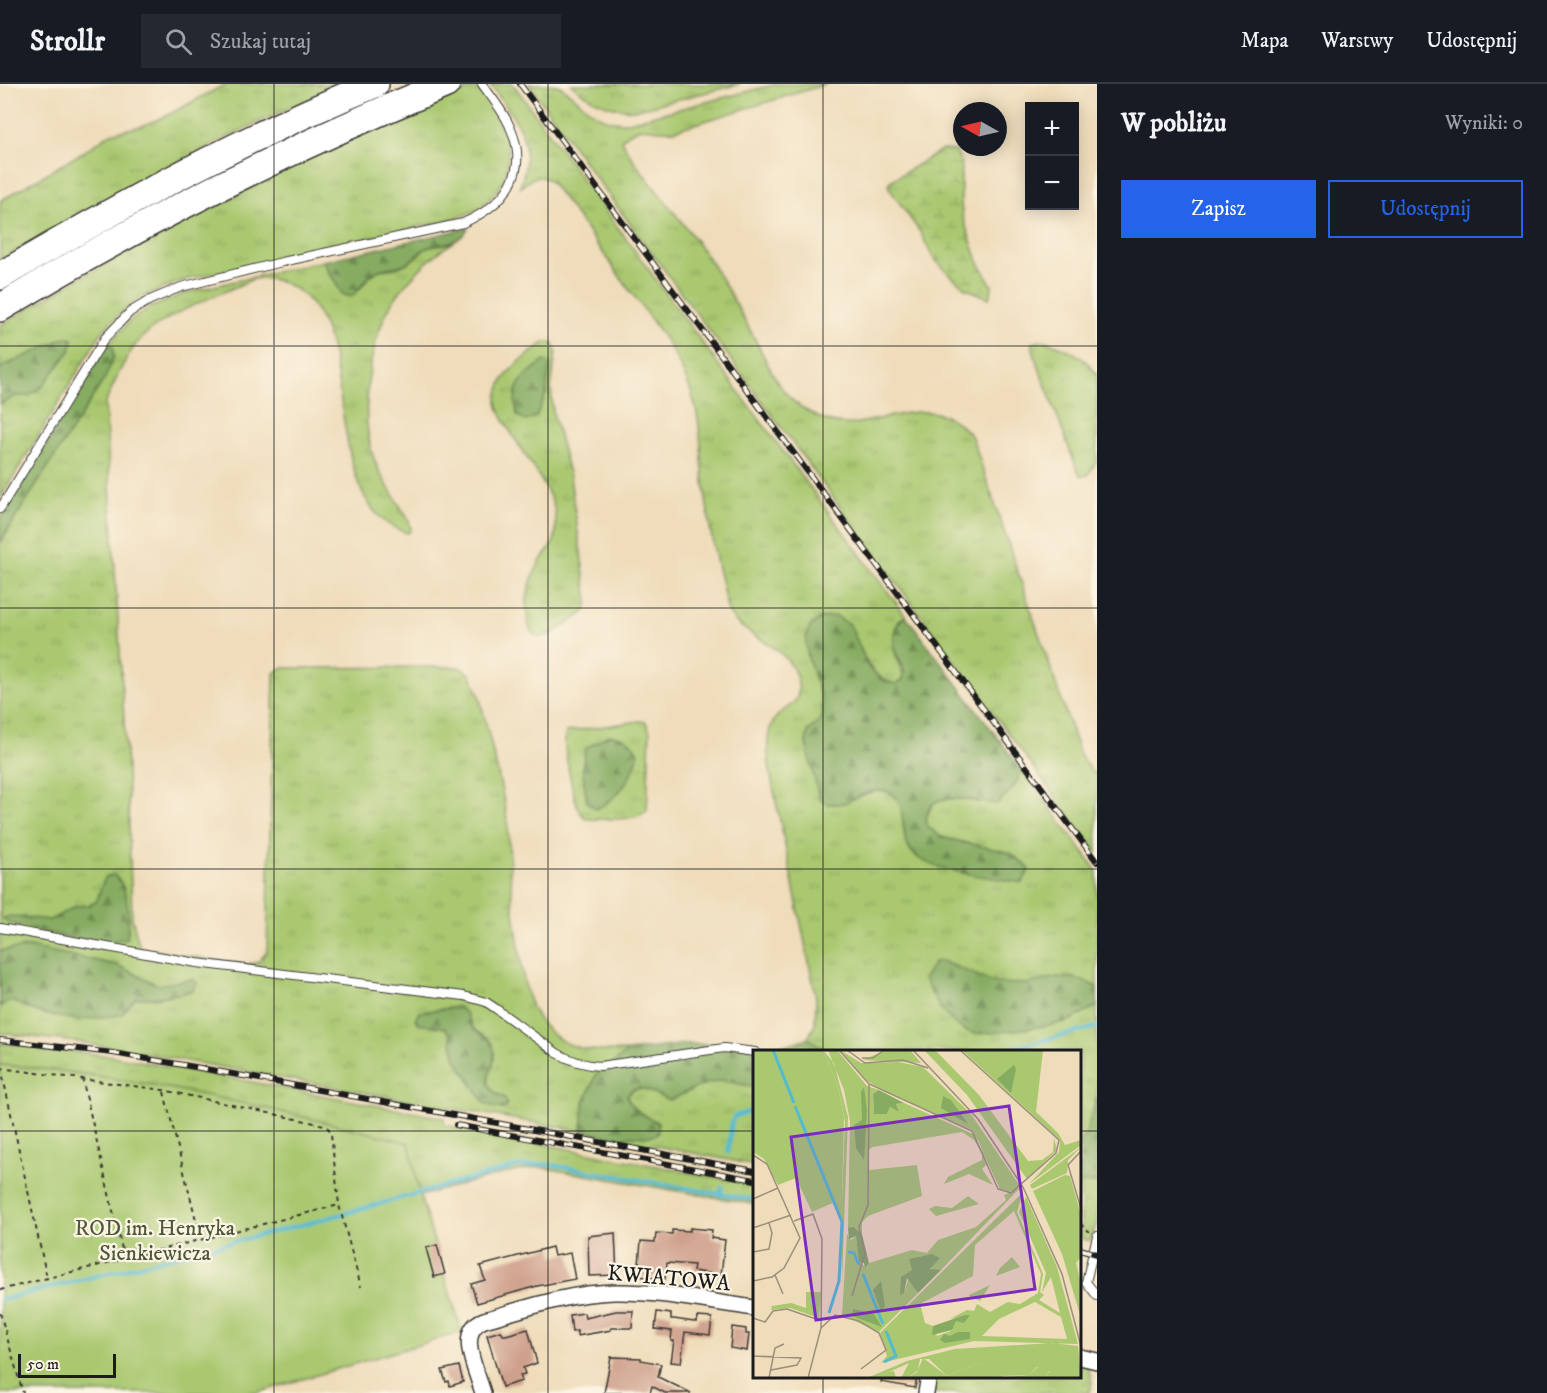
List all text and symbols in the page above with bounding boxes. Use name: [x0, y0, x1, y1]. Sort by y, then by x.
search box: [141, 14, 561, 68]
text: Strollr: [30, 24, 105, 59]
icon: search: [162, 25, 195, 58]
text: Szukaj tutaj: [210, 28, 311, 55]
text: Mapa: [1241, 28, 1288, 54]
text: Warstwy: [1321, 28, 1393, 54]
text: Udostępnij: [1426, 28, 1517, 54]
north arrow: [953, 102, 1007, 156]
map controls: [1025, 102, 1079, 210]
button: +: [1025, 102, 1079, 156]
text: W pobliżu: [1121, 107, 1226, 140]
text: Wyniki: 0: [1445, 111, 1523, 136]
button: −: [1025, 156, 1079, 210]
button: Zapisz: [1121, 180, 1316, 238]
button: Udostępnij: [1328, 180, 1523, 238]
inset map: [753, 1050, 1082, 1378]
park label: ROD im. Henryka Sienkiewicza: [75, 1215, 236, 1267]
street label: KWIATOWA: [606, 1260, 732, 1297]
scale bar: [18, 1351, 116, 1378]
text: 50 m: [27, 1354, 59, 1374]

